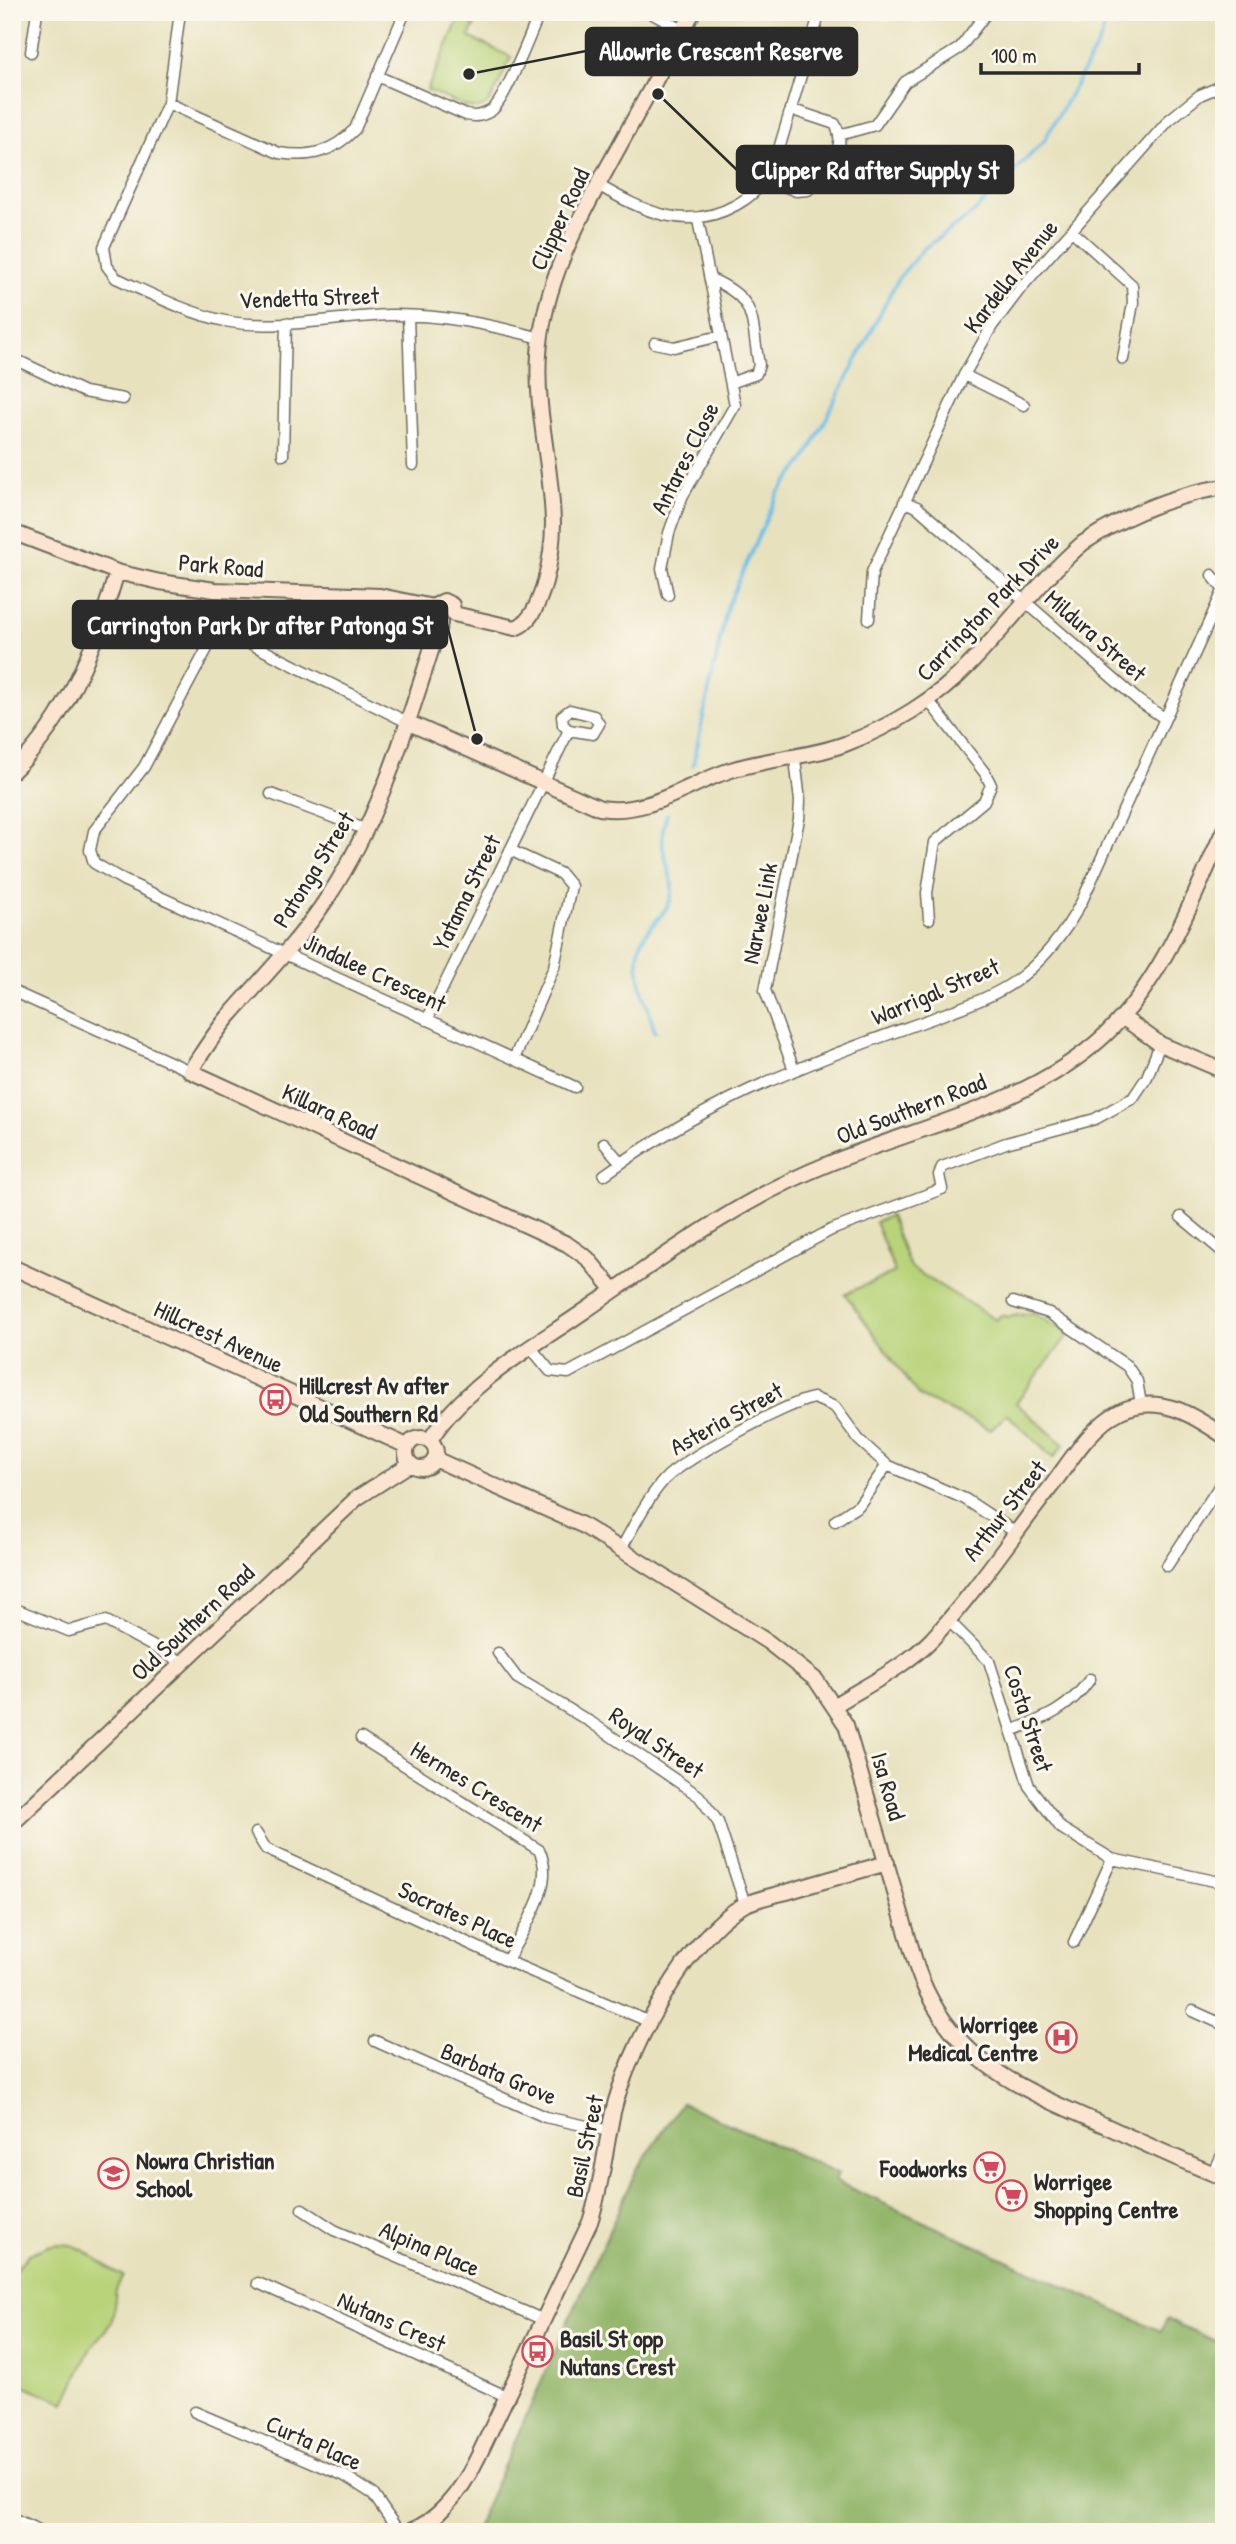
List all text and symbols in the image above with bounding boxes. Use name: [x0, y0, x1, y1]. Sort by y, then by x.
callout: Allowrie Crescent Reserve: [586, 28, 857, 75]
scale bar: [981, 32, 1138, 76]
text: Allowrie Crescent Reserve: [599, 33, 843, 68]
text: 100 m: [991, 41, 1037, 70]
callout: Clipper Rd after Supply St: [737, 146, 1013, 193]
text: Clipper Rd after Supply St: [751, 152, 1000, 188]
street label: Clipper Road: [521, 163, 597, 275]
street label: Kardella Avenue: [955, 212, 1065, 340]
street label: Vendetta Street: [238, 279, 380, 315]
street label: Antares Close: [642, 396, 726, 520]
street label: Carrington Park Drive: [908, 526, 1066, 688]
street label: Park Road: [177, 545, 265, 585]
street label: Mildura Street: [1038, 582, 1154, 689]
callout: Carrington Park Dr after Patonga St: [73, 601, 447, 648]
text: Carrington Park Dr after Patonga St: [87, 607, 434, 643]
street label: Patonga Street: [265, 804, 362, 933]
street label: Yatama Street: [424, 828, 508, 955]
street label: Narwee Link: [734, 860, 784, 966]
street label: Jindalee Crescent: [298, 925, 452, 1019]
street label: Warrigal Street: [866, 949, 1004, 1032]
street label: Old Southern Road: [832, 1065, 990, 1151]
street label: Killara Road: [277, 1075, 383, 1147]
street label: Hillcrest Avenue: [149, 1292, 289, 1380]
place label: Hillcrest Av after Old Southern Rd: [299, 1369, 450, 1429]
street label: Asteria Street: [664, 1374, 789, 1462]
bus stop icon: Hillcrest Av after Old Southern Rd: [259, 1382, 293, 1416]
street label: Arthur Street: [955, 1452, 1054, 1567]
street label: Old Southern Road: [123, 1557, 261, 1687]
street label: Costa Street: [997, 1660, 1062, 1776]
street label: Royal Street: [603, 1699, 711, 1786]
street label: Hermes Crescent: [405, 1733, 550, 1840]
street label: Isa Road: [864, 1748, 914, 1824]
street label: Socrates Place: [393, 1873, 523, 1956]
place label: Worrigee Medical Centre: [908, 2008, 1038, 2068]
hospital icon: Worrigee Medical Centre: [1044, 2021, 1078, 2055]
street label: Barbata Grove: [436, 2034, 562, 2112]
street label: Basil Street: [558, 2091, 611, 2200]
place label: Nowra Christian School: [136, 2144, 275, 2204]
supermarket icon: Foodworks: [973, 2151, 1007, 2185]
place label: Foodworks: [879, 2152, 967, 2184]
school or university icon: Nowra Christian School: [96, 2157, 130, 2191]
place label: Worrigee Shopping Centre: [1034, 2165, 1179, 2226]
supermarket icon: Worrigee Shopping Centre: [994, 2178, 1028, 2212]
street label: Alpina Place: [375, 2213, 485, 2284]
street label: Nutans Crest: [333, 2283, 452, 2359]
place label: Basil St opp Nutans Crest: [560, 2322, 676, 2382]
bus stop icon: Basil St opp Nutans Crest: [520, 2335, 554, 2369]
street label: Curta Place: [261, 2407, 367, 2477]

